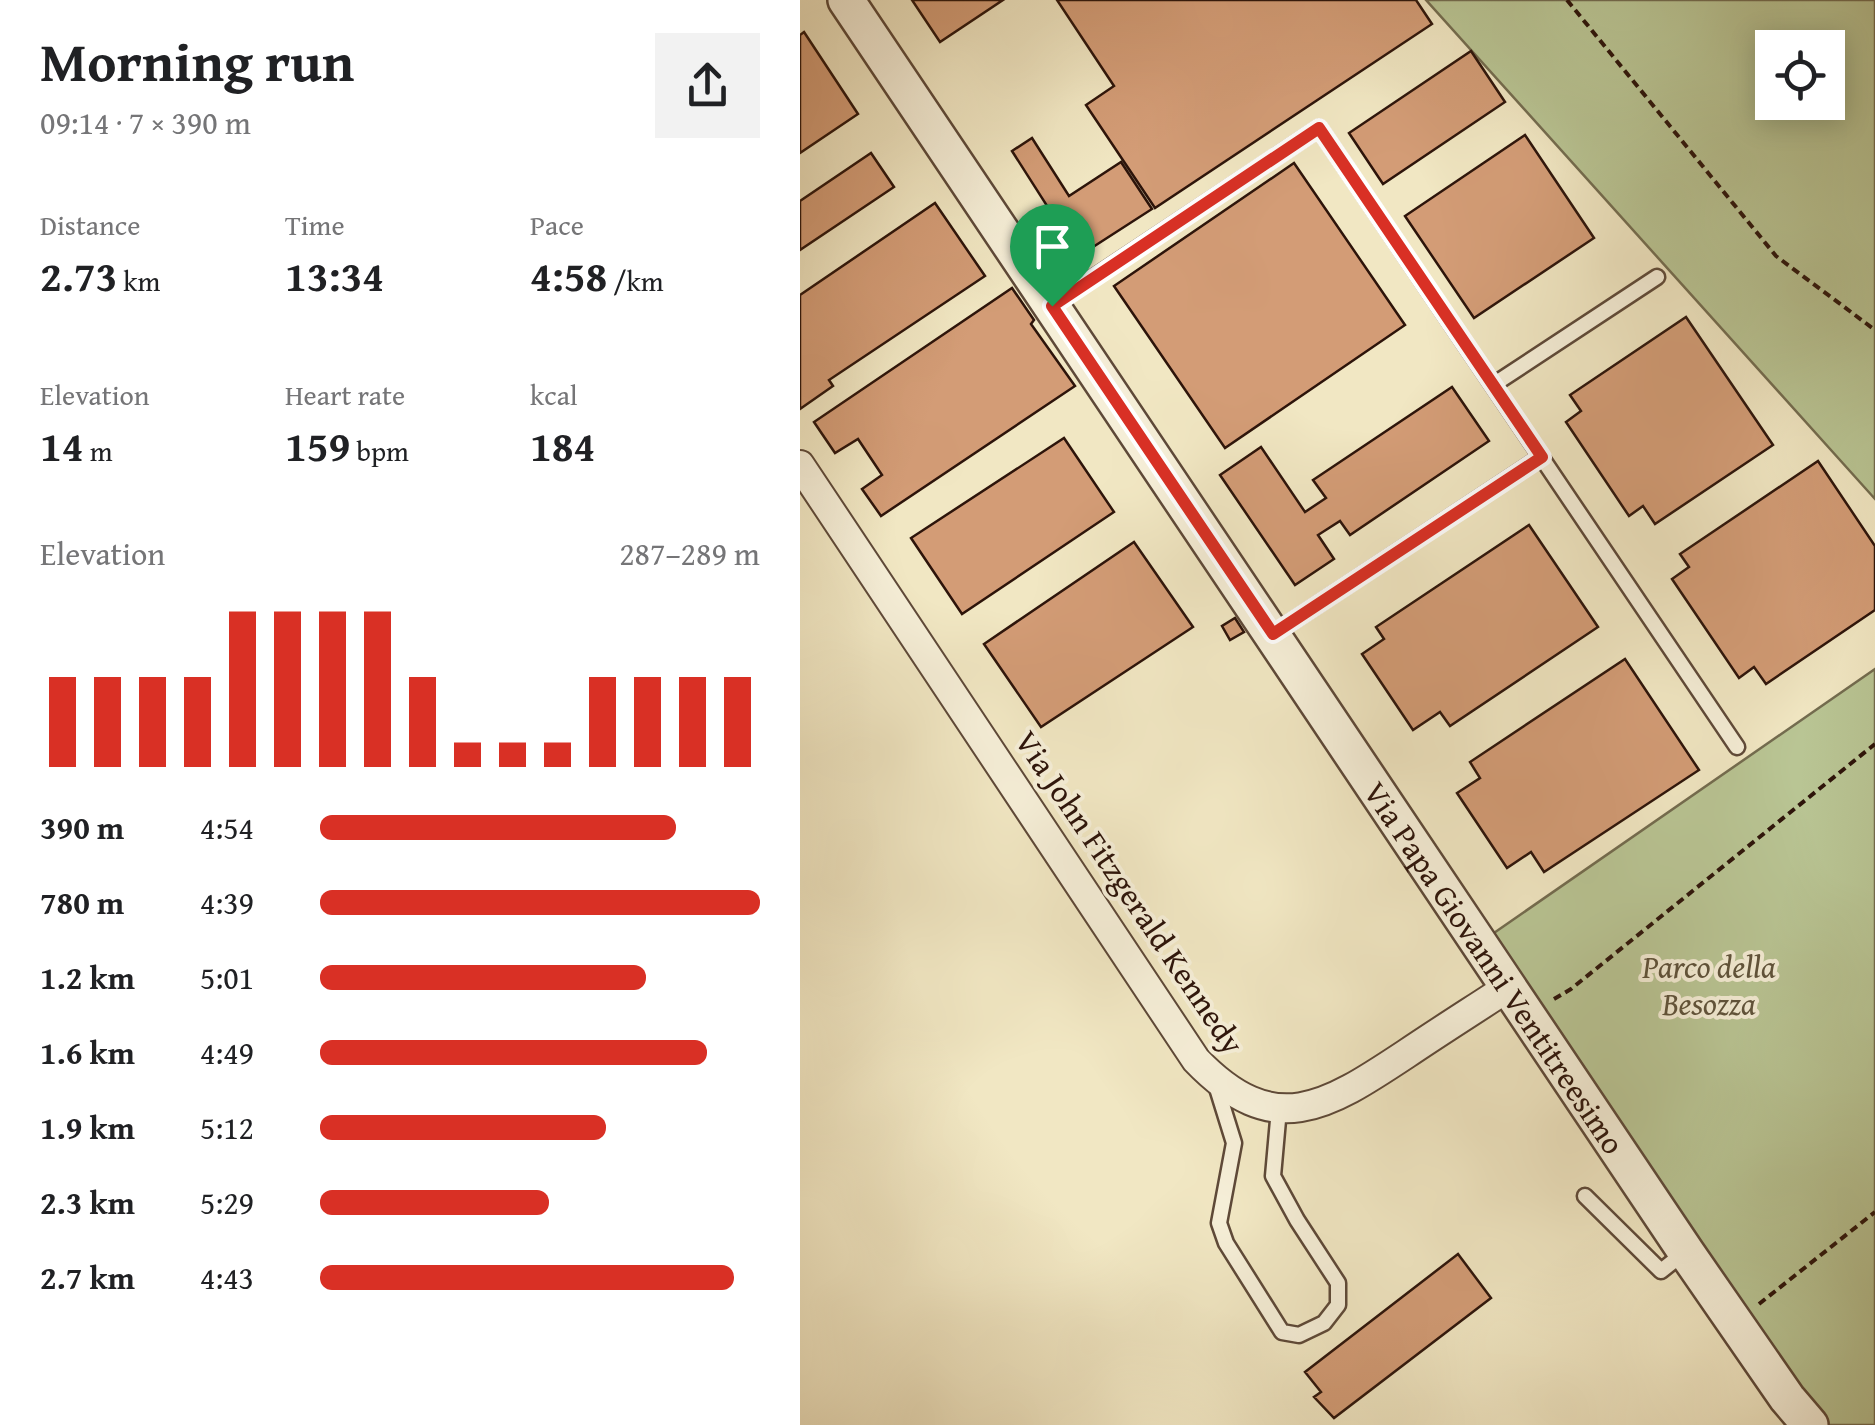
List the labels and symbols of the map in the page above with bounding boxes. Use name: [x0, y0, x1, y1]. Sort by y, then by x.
pin: [1010, 204, 1095, 307]
street label: Via John Fitzgerald Kennedy: [1004, 721, 1256, 1063]
street label: Via Papa Giovanni Ventitreesimo: [1353, 772, 1637, 1163]
park label: Parco della Besozza: [1641, 943, 1776, 1027]

